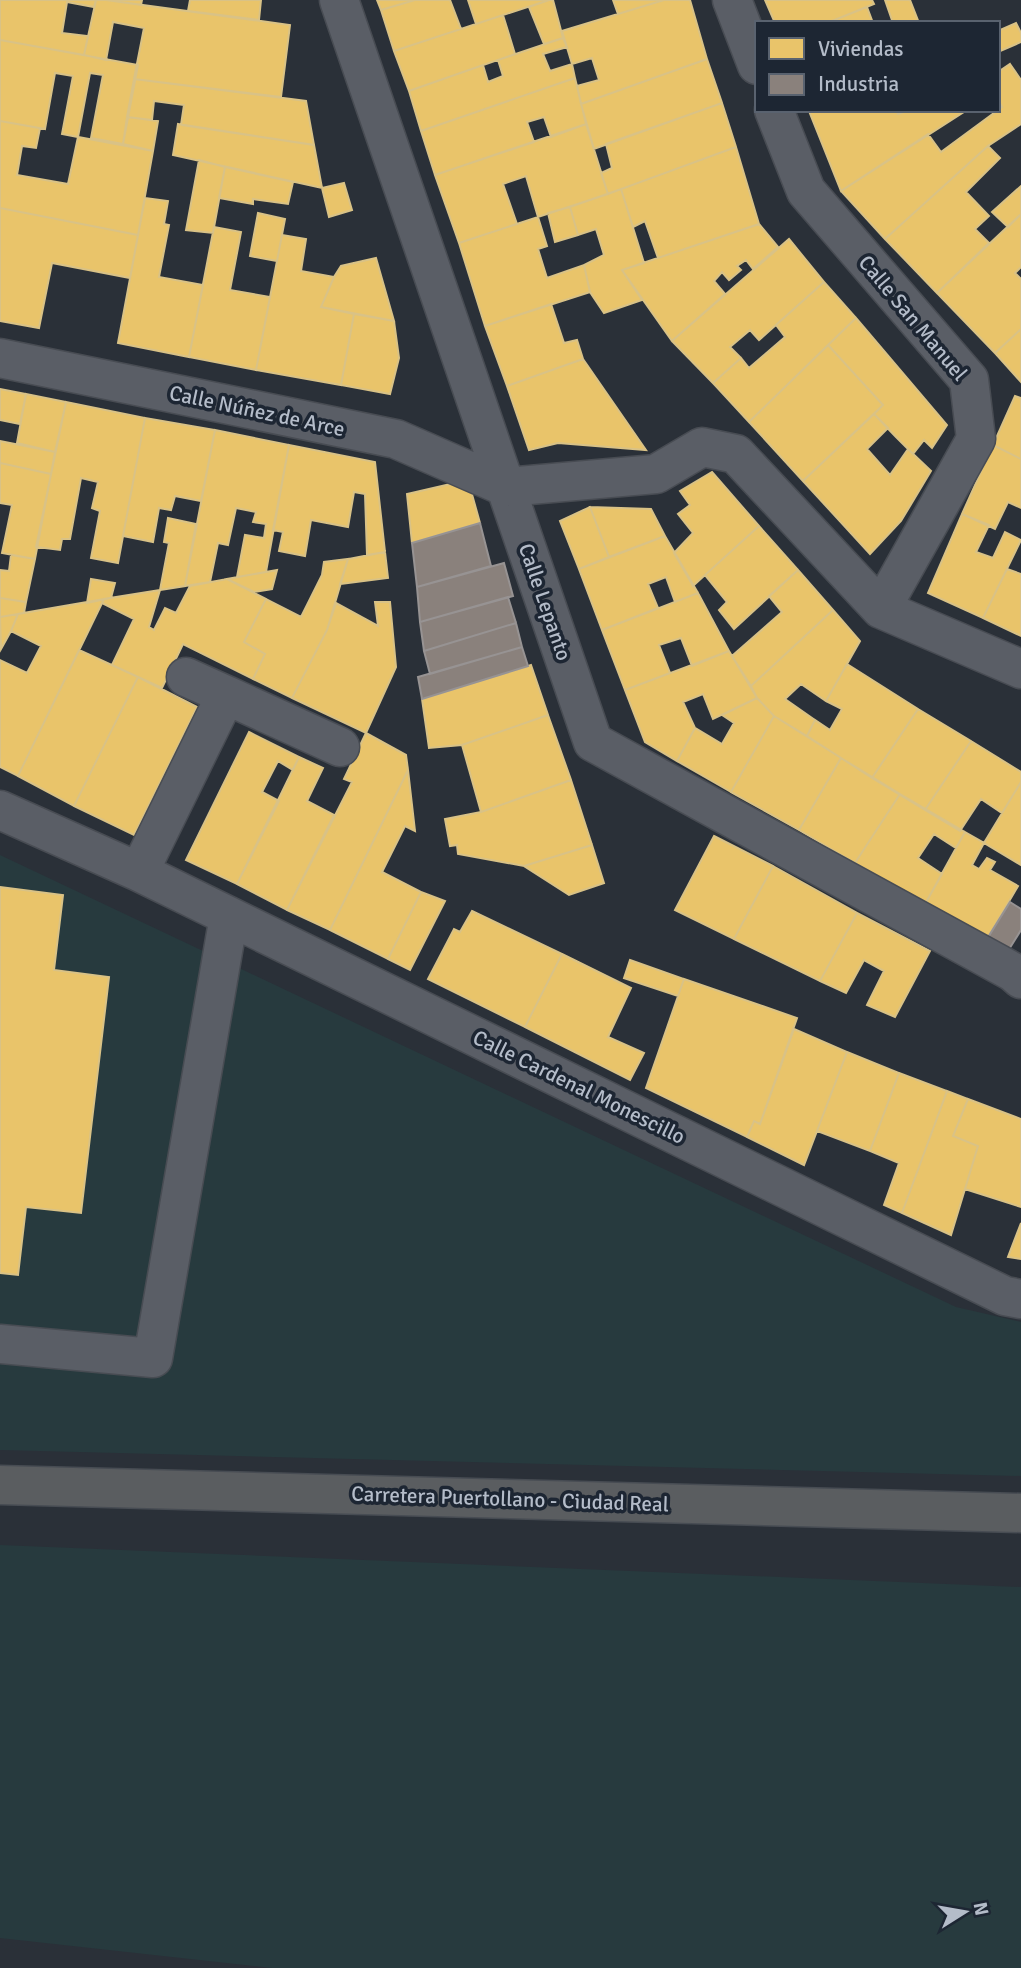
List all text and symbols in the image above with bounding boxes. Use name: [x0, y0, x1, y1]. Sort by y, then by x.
legend: [755, 21, 1000, 112]
text: Viviendas: [818, 36, 903, 62]
text: Industria: [818, 71, 899, 97]
street label: Calle San Manuel: [853, 250, 973, 386]
street label: Calle Núñez de Arce: [167, 380, 347, 442]
street label: Calle Lepanto: [513, 540, 577, 664]
street label: Calle Cardenal Monescillo: [469, 1024, 689, 1150]
street label: Carretera Puertollano - Ciudad Real: [351, 1480, 669, 1518]
north arrow: [930, 1877, 1000, 1947]
text: N: [968, 1900, 994, 1918]

